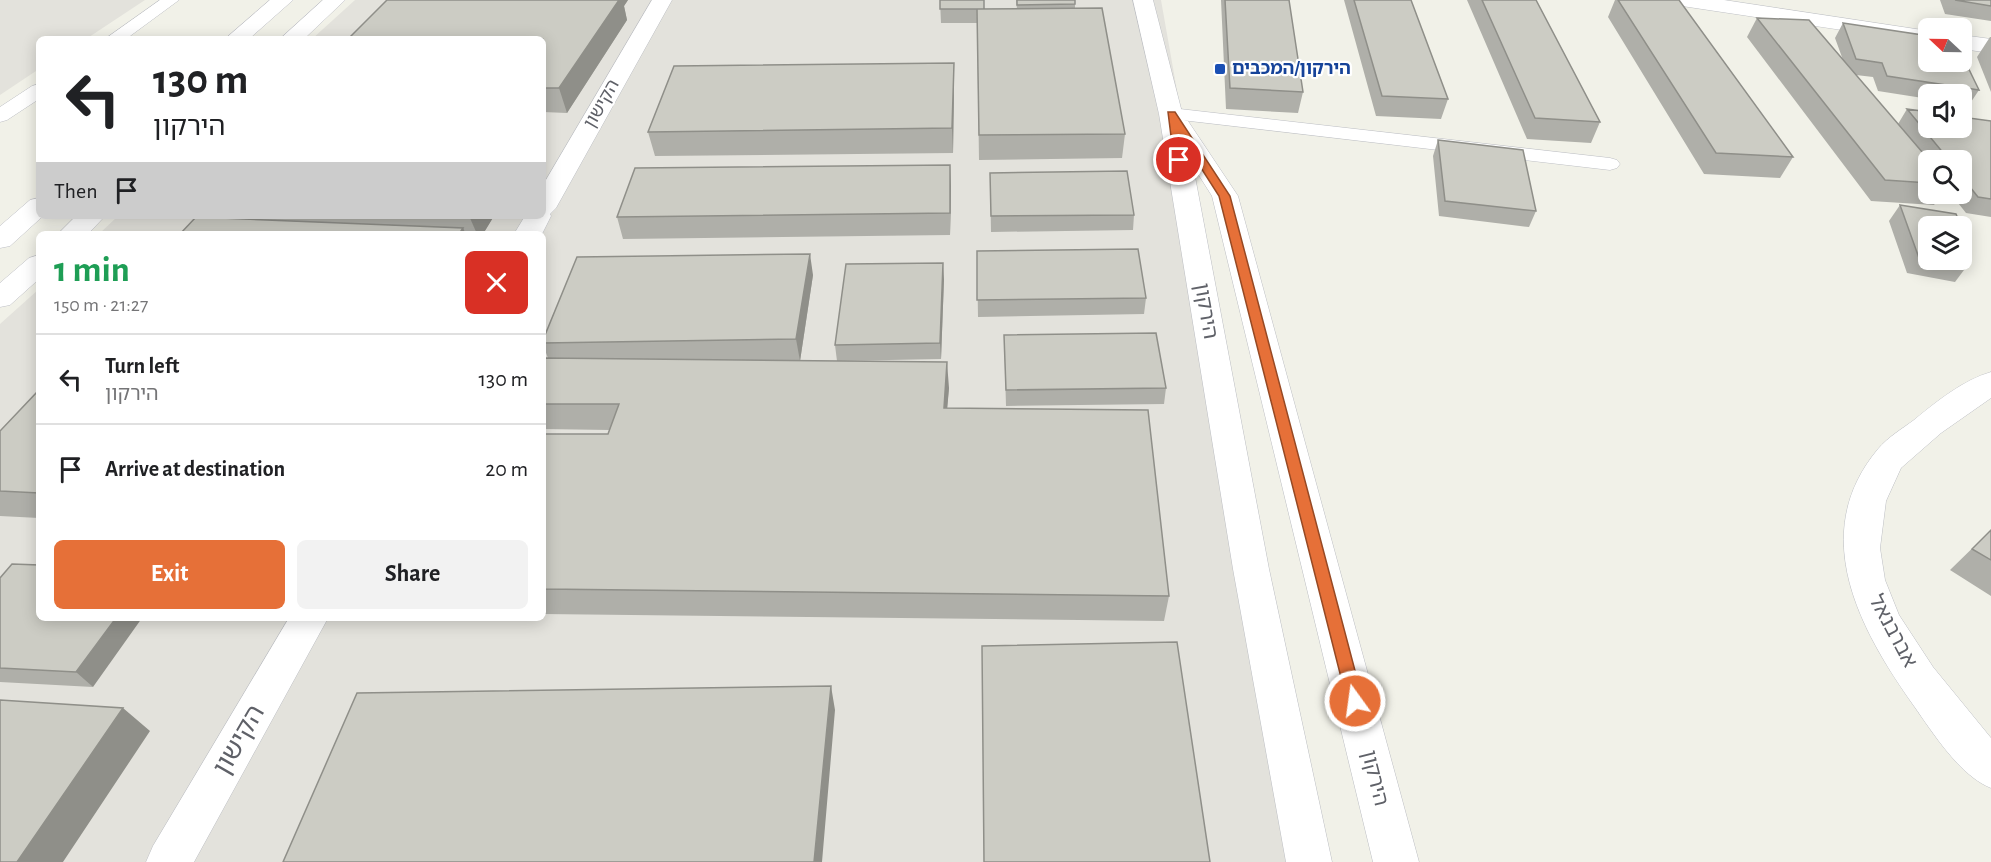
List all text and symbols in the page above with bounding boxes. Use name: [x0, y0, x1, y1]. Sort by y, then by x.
north arrow: [1918, 18, 1972, 72]
map controls: [1918, 18, 1972, 270]
text: 130 m: [153, 59, 248, 101]
icon: left: [54, 60, 132, 138]
place label: הירקון/המכבים: [1232, 60, 1351, 78]
marker: הירקון/המכבים: [1213, 62, 1227, 76]
street label: הקישון: [581, 77, 623, 131]
button: sound: [1918, 84, 1972, 138]
text: הירקון: [153, 113, 225, 140]
pin: [1153, 134, 1204, 185]
icon: arrive: [1162, 143, 1195, 176]
button: search: [1918, 150, 1972, 204]
icon: arrive: [110, 174, 143, 207]
text: Then: [54, 180, 98, 202]
button: layers: [1918, 216, 1972, 270]
button: close: [465, 251, 528, 314]
text: 1 min: [54, 252, 130, 288]
street label: הירקון: [1191, 281, 1221, 341]
text: 150 m · 21:27: [54, 295, 148, 315]
text: Turn left: [105, 355, 179, 377]
icon: left: [54, 363, 87, 396]
text: 130 m: [479, 368, 528, 390]
text: הירקון: [105, 384, 159, 404]
icon: arrive: [54, 453, 87, 486]
text: Arrive at destination: [105, 458, 285, 480]
text: 20 m: [485, 458, 528, 480]
button: Exit: [54, 540, 285, 609]
button: Share: [297, 540, 528, 609]
street label: אברבנאל: [1865, 591, 1921, 671]
position arrow: [1323, 669, 1387, 733]
street label: הקישון: [209, 701, 269, 779]
street label: הירקון: [1358, 748, 1392, 808]

